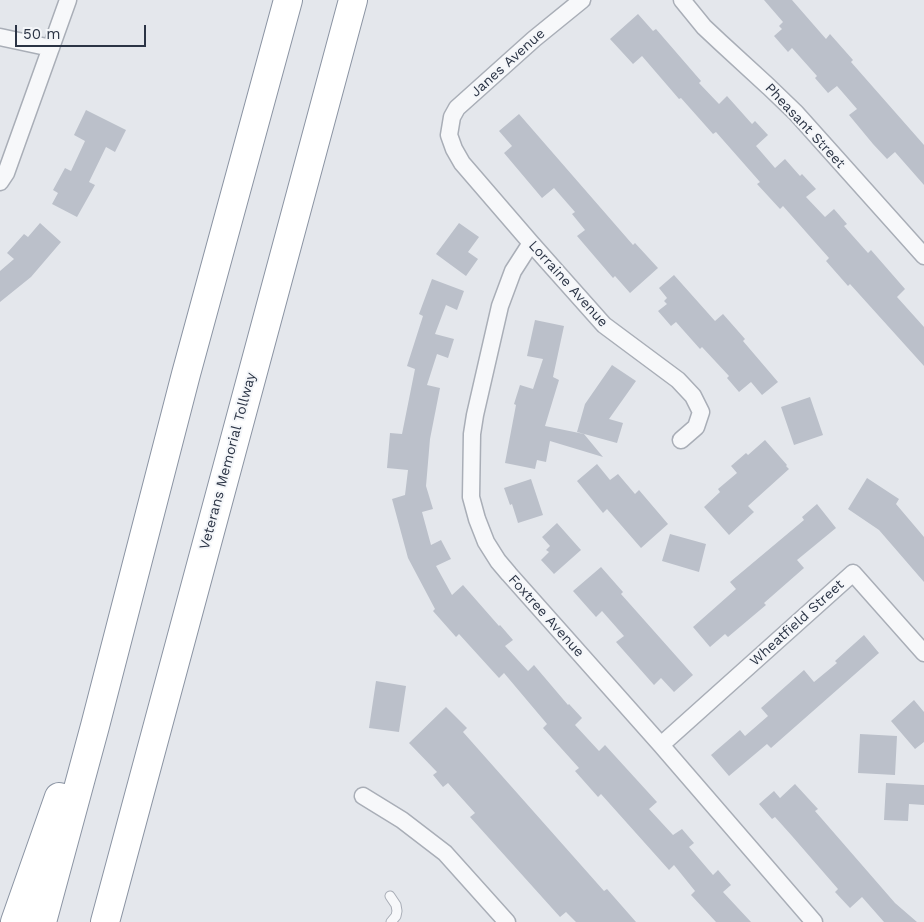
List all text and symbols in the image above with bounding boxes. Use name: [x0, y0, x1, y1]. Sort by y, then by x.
scale bar: [18, 15, 149, 47]
text: 50 m: [23, 25, 60, 43]
street label: Janes Avenue: [467, 25, 549, 101]
street label: Pheasant Street: [761, 80, 849, 172]
street label: Lorraine Avenue: [525, 237, 611, 331]
street label: Veterans Memorial Tollway: [196, 371, 260, 551]
street label: Foxtree Avenue: [505, 571, 587, 661]
street label: Wheatfield Street: [747, 576, 847, 670]

